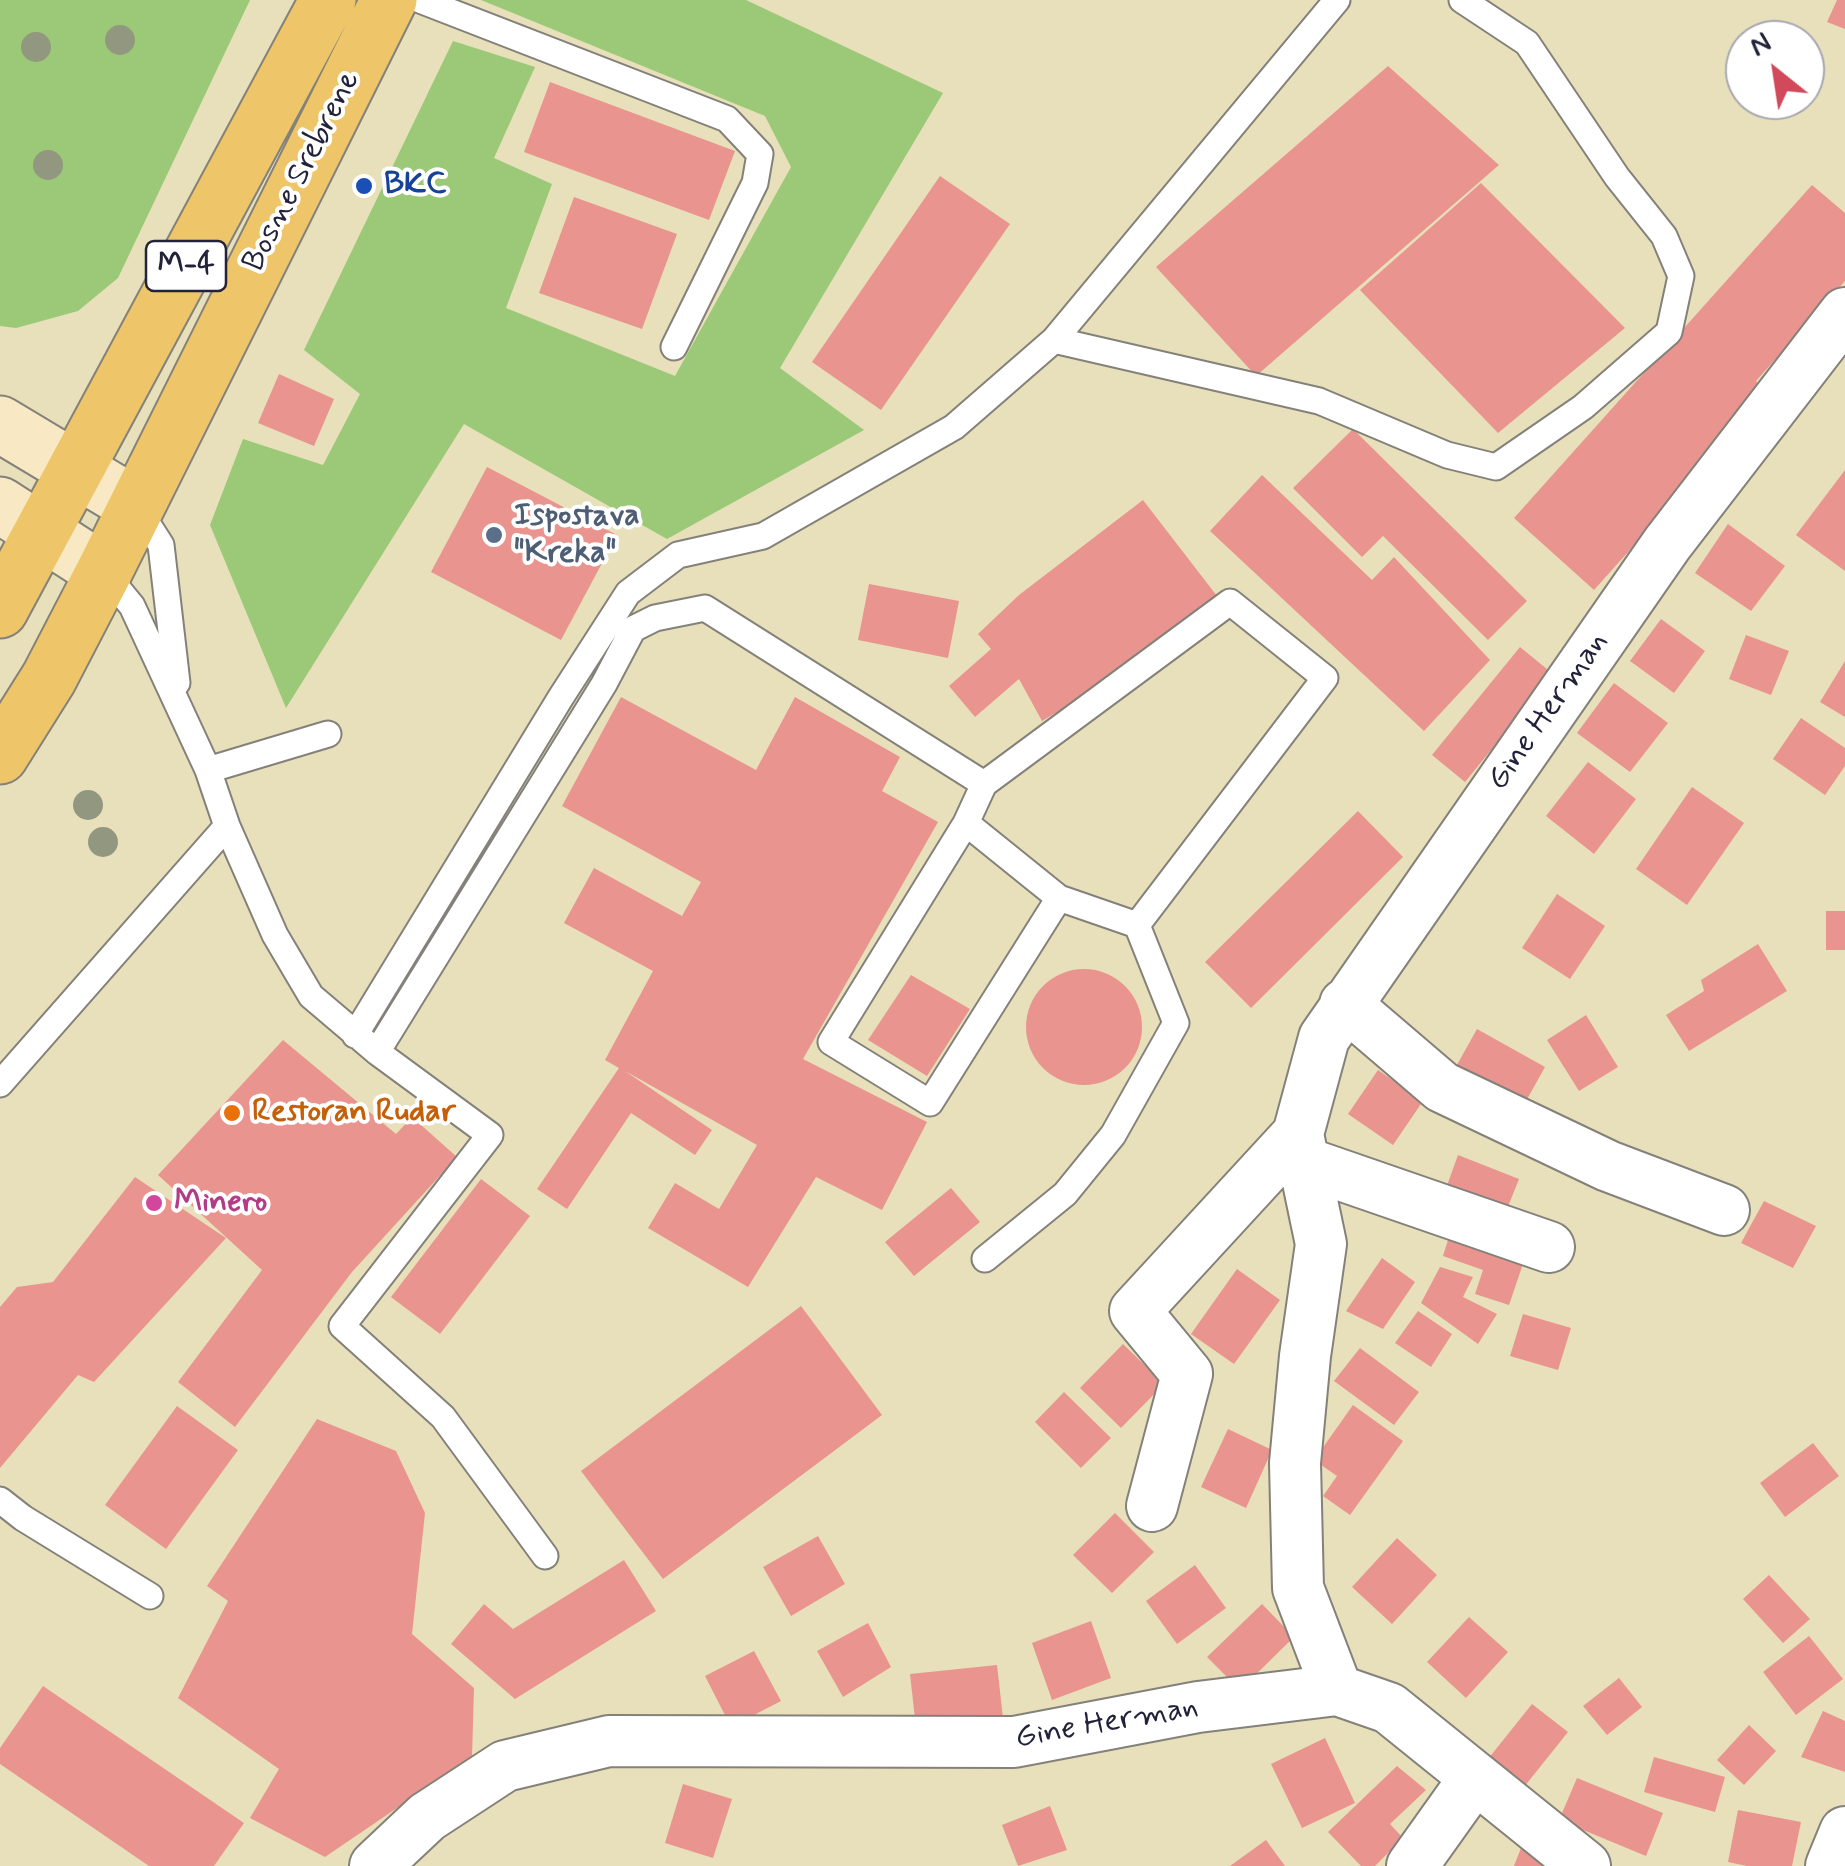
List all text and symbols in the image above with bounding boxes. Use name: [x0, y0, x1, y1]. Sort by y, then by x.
north arrow: [1725, 20, 1825, 120]
text: N: [1743, 25, 1778, 66]
street label: Bosne Srebrene: [236, 65, 370, 279]
place label: BKC: [384, 167, 446, 205]
marker: BKC: [353, 175, 375, 197]
road number: M-4: [146, 241, 226, 291]
place label: Ispostava "Kreka": [514, 498, 640, 573]
marker: Ispostava "Kreka": [483, 524, 505, 546]
street label: Gine Herman: [1480, 625, 1618, 799]
place label: Restoran Rudar: [252, 1094, 456, 1132]
marker: Restoran Rudar: [221, 1102, 243, 1124]
place label: Minero: [174, 1184, 267, 1222]
marker: Minero: [143, 1192, 165, 1214]
street label: Gine Herman: [1013, 1689, 1201, 1759]

